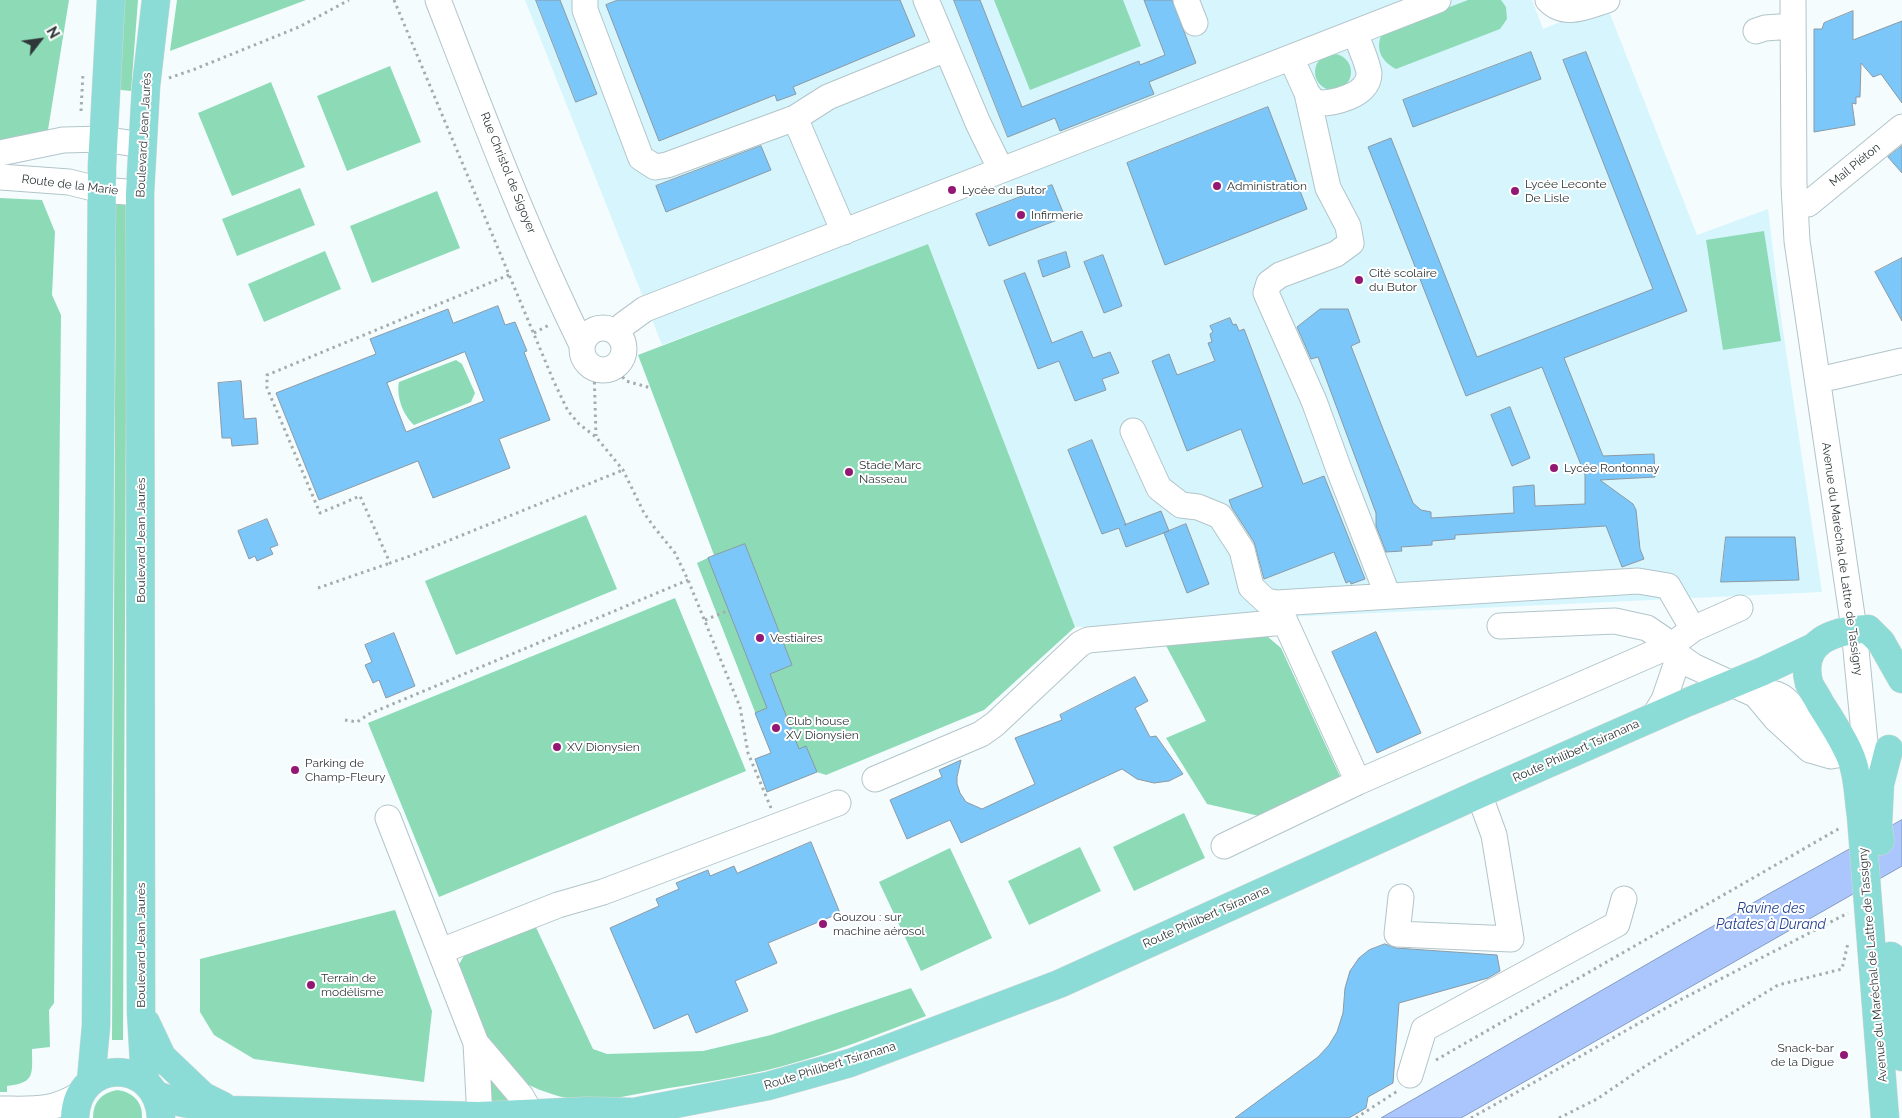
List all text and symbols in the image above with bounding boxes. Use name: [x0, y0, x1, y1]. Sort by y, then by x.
north arrow: [15, 15, 65, 65]
text: N: [43, 24, 63, 41]
street label: Boulevard Jean Jaurès: [134, 72, 154, 198]
street label: Rue Christol de Sigoyer: [477, 110, 539, 236]
street label: Mail Piéton: [1827, 140, 1883, 190]
street label: Route de la Marie: [21, 172, 119, 198]
place label: Lycée Leconte De Lisle: [1525, 177, 1606, 205]
place label: Administration: [1227, 179, 1307, 193]
marker: Administration: [1211, 180, 1223, 192]
place label: Lycée du Butor: [962, 183, 1046, 197]
marker: Lycée du Butor: [946, 184, 958, 196]
marker: Lycée Leconte De Lisle: [1509, 185, 1521, 197]
place label: Infirmerie: [1031, 208, 1083, 222]
marker: Infirmerie: [1015, 209, 1027, 221]
place label: Cité scolaire du Butor: [1369, 266, 1437, 294]
marker: Cité scolaire du Butor: [1353, 274, 1365, 286]
street label: Avenue du Maréchal de Lattre de Tassigny: [1818, 441, 1866, 677]
place label: Stade Marc Nasseau: [859, 458, 922, 486]
place label: Lycée Rontonnay: [1564, 461, 1660, 475]
marker: Lycée Rontonnay: [1548, 462, 1560, 474]
marker: Stade Marc Nasseau: [843, 466, 855, 478]
street label: Boulevard Jean Jaurès: [134, 477, 148, 603]
place label: Vestiaires: [770, 631, 823, 645]
marker: Vestiaires: [754, 632, 766, 644]
place label: Club house XV Dionysien: [786, 714, 859, 742]
street label: Route Philibert Tsiranana: [1511, 717, 1641, 785]
marker: Club house XV Dionysien: [770, 722, 782, 734]
place label: XV Dionysien: [567, 740, 640, 754]
marker: XV Dionysien: [551, 741, 563, 753]
place label: Parking de Champ-Fleury: [305, 756, 385, 784]
marker: Parking de Champ-Fleury: [289, 764, 301, 776]
street label: Avenue du Maréchal de Lattre de Tassigny: [1856, 847, 1890, 1083]
street label: Boulevard Jean Jaurès: [134, 882, 148, 1008]
street label: Route Philibert Tsiranana: [1141, 883, 1271, 951]
water label: Ravine des Patates à Durand: [1716, 901, 1826, 934]
place label: Gouzou : sur machine aérosol: [833, 910, 925, 938]
marker: Gouzou : sur machine aérosol: [817, 918, 829, 930]
place label: Terrain de modélisme: [321, 971, 383, 999]
marker: Terrain de modélisme: [305, 979, 317, 991]
street label: Route Philibert Tsiranana: [762, 1039, 898, 1093]
place label: Snack-bar de la Digue: [1771, 1041, 1834, 1069]
marker: Snack-bar de la Digue: [1838, 1049, 1850, 1061]

